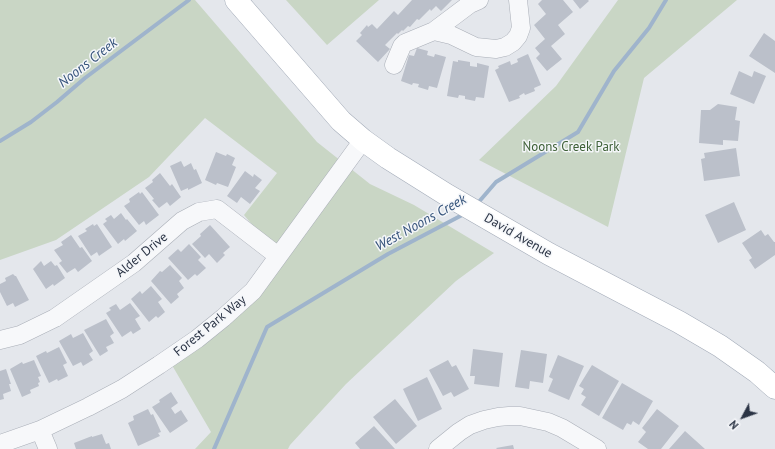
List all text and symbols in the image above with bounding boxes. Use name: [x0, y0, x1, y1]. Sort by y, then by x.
water label: Noons Creek: [55, 35, 121, 91]
park label: Noons Creek Park: [522, 139, 620, 155]
water label: West Noons Creek: [373, 191, 469, 255]
street label: David Avenue: [481, 210, 555, 262]
street label: Alder Drive: [113, 229, 171, 281]
street label: Forest Park Way: [171, 292, 249, 360]
north arrow: [723, 397, 763, 437]
text: N: [726, 418, 742, 432]

